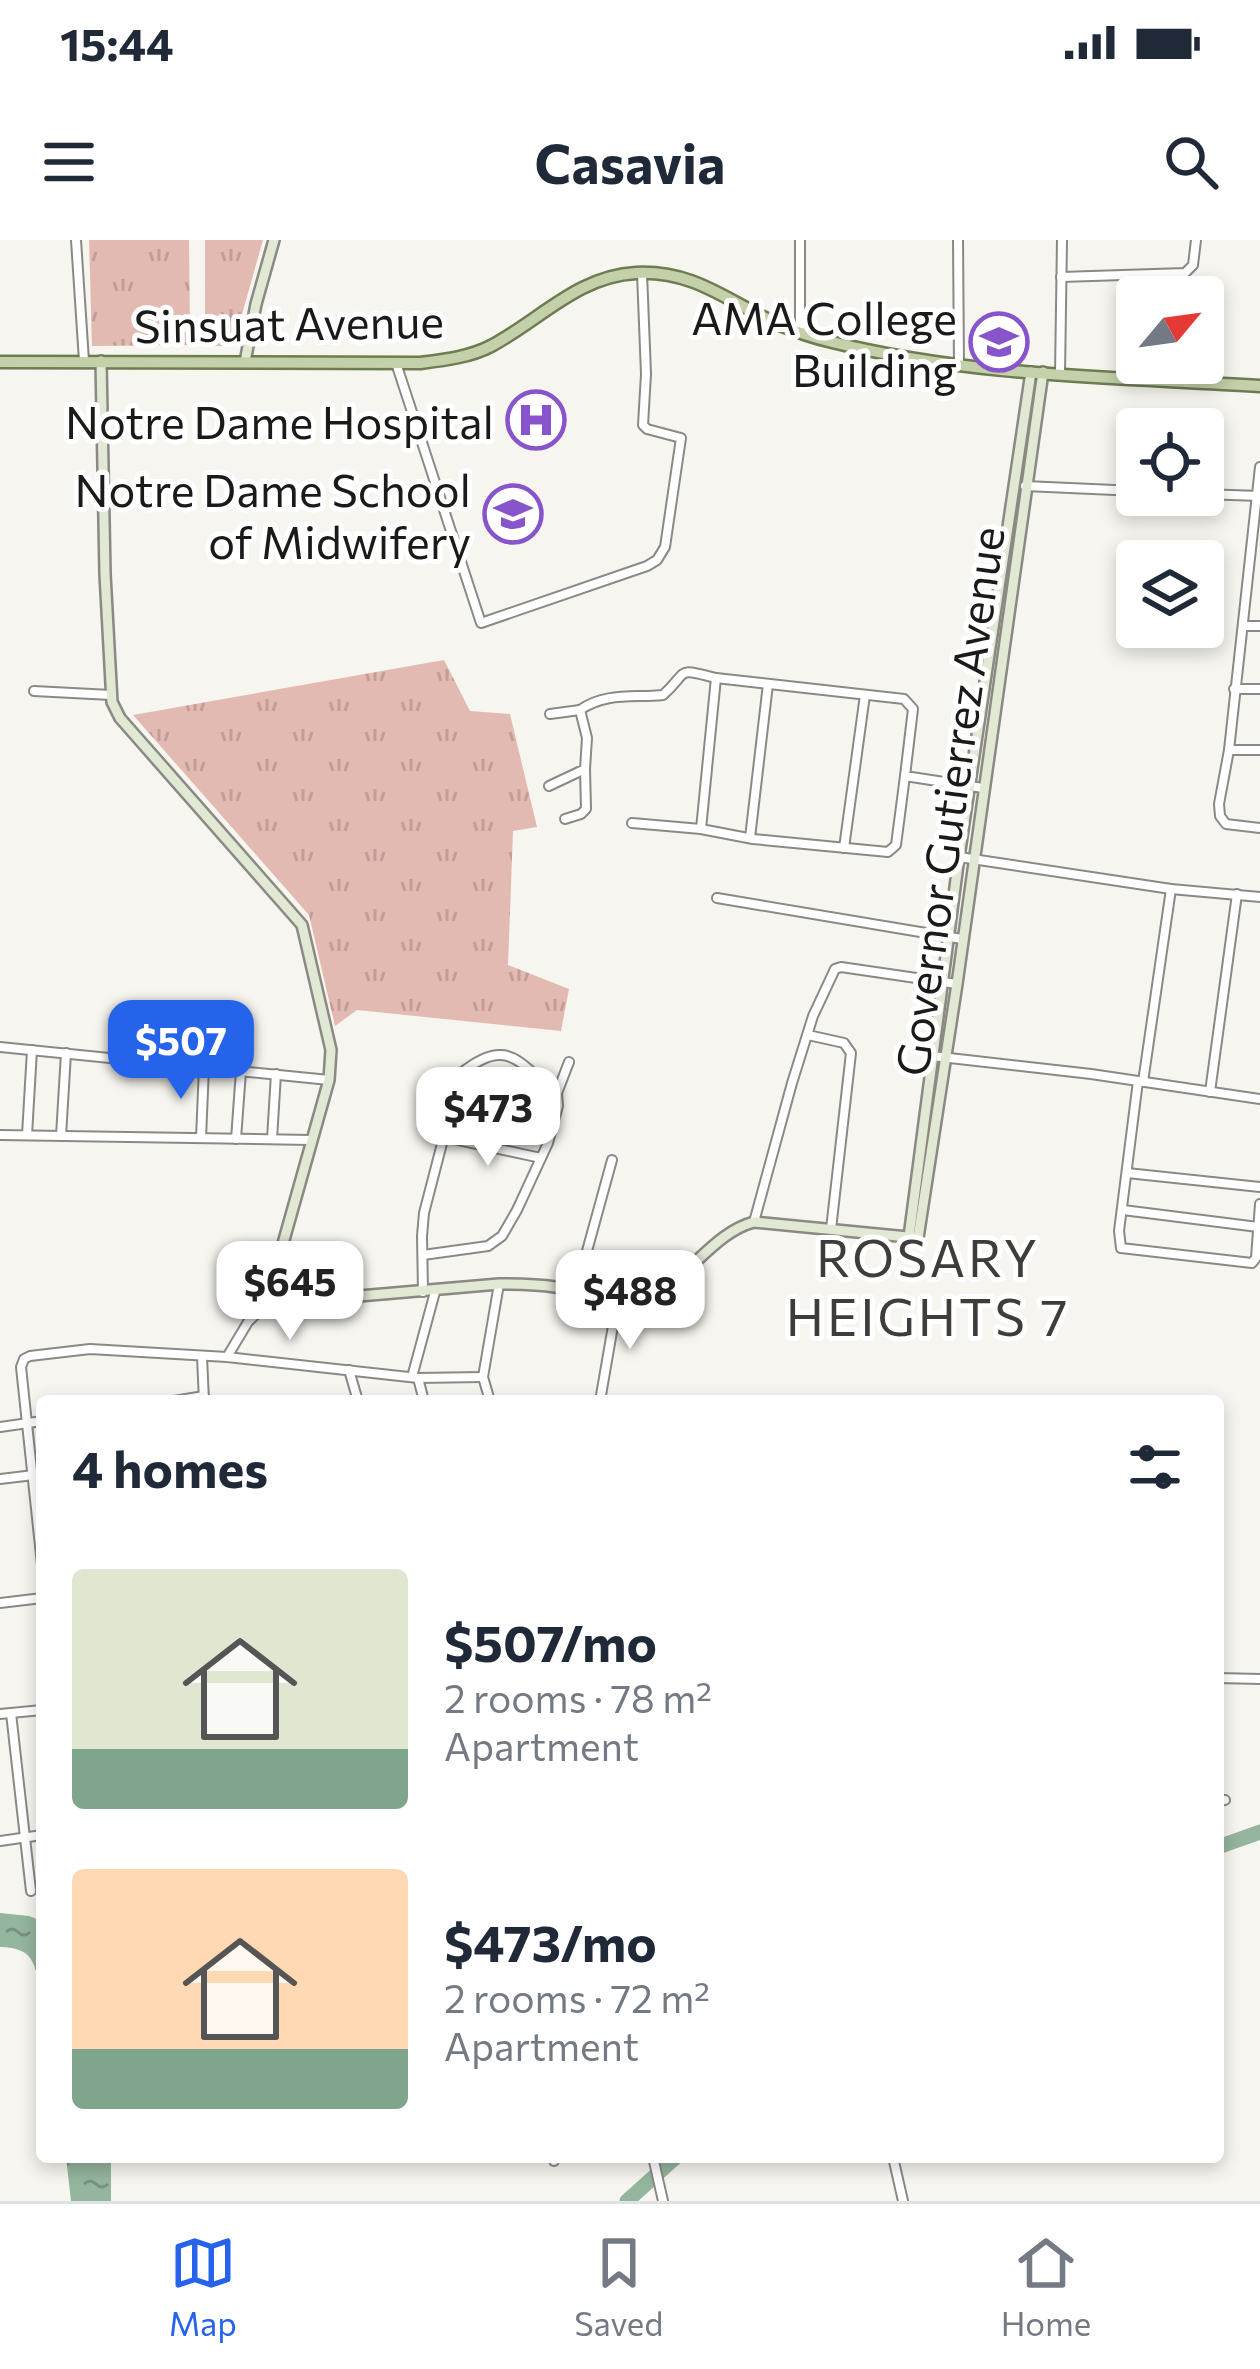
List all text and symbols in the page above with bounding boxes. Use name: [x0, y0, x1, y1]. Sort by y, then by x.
text: 15:44: [60, 15, 174, 70]
icon: menu: [36, 129, 102, 195]
text: Casavia: [534, 129, 726, 195]
icon: search: [1158, 129, 1224, 195]
north arrow: [1116, 276, 1224, 384]
map controls: [1116, 276, 1224, 648]
place label: AMA College Building: [691, 289, 957, 396]
street label: Sinsuat Avenue: [134, 292, 444, 352]
school or university icon: AMA College Building: [968, 311, 1030, 373]
hospital icon: Notre Dame Hospital: [505, 389, 567, 451]
place label: Notre Dame Hospital: [65, 393, 494, 448]
button: locate: [1116, 408, 1224, 516]
place label: Notre Dame School of Midwifery: [75, 461, 471, 568]
school or university icon: Notre Dame School of Midwifery: [482, 483, 544, 545]
street label: Governor Gutierrez Avenue: [882, 523, 1014, 1079]
button: layers: [1116, 540, 1224, 648]
pin: $507: [110, 1000, 252, 1102]
text: $507: [135, 1015, 227, 1063]
pin: $473: [417, 1067, 559, 1169]
text: $473: [443, 1082, 533, 1130]
district label: ROSARY HEIGHTS 7: [786, 1225, 1070, 1347]
pin: $645: [219, 1241, 361, 1343]
pin: $488: [559, 1250, 701, 1352]
text: $645: [243, 1256, 337, 1304]
text: $488: [583, 1265, 677, 1313]
icon: filters: [1122, 1434, 1188, 1500]
text: 4 homes: [72, 1436, 268, 1499]
text: $507/mo: [444, 1610, 657, 1673]
icon: home: [168, 1617, 312, 1761]
text: 2 rooms · 78 m²: [444, 1673, 712, 1721]
text: Apartment: [444, 1721, 639, 1769]
text: $473/mo: [444, 1910, 657, 1973]
icon: home: [168, 1917, 312, 2061]
text: 2 rooms · 72 m²: [444, 1973, 710, 2021]
text: Apartment: [444, 2021, 639, 2069]
tab: Map: [169, 2230, 237, 2343]
tab: Saved: [574, 2230, 663, 2343]
tab: Home: [1001, 2230, 1091, 2343]

